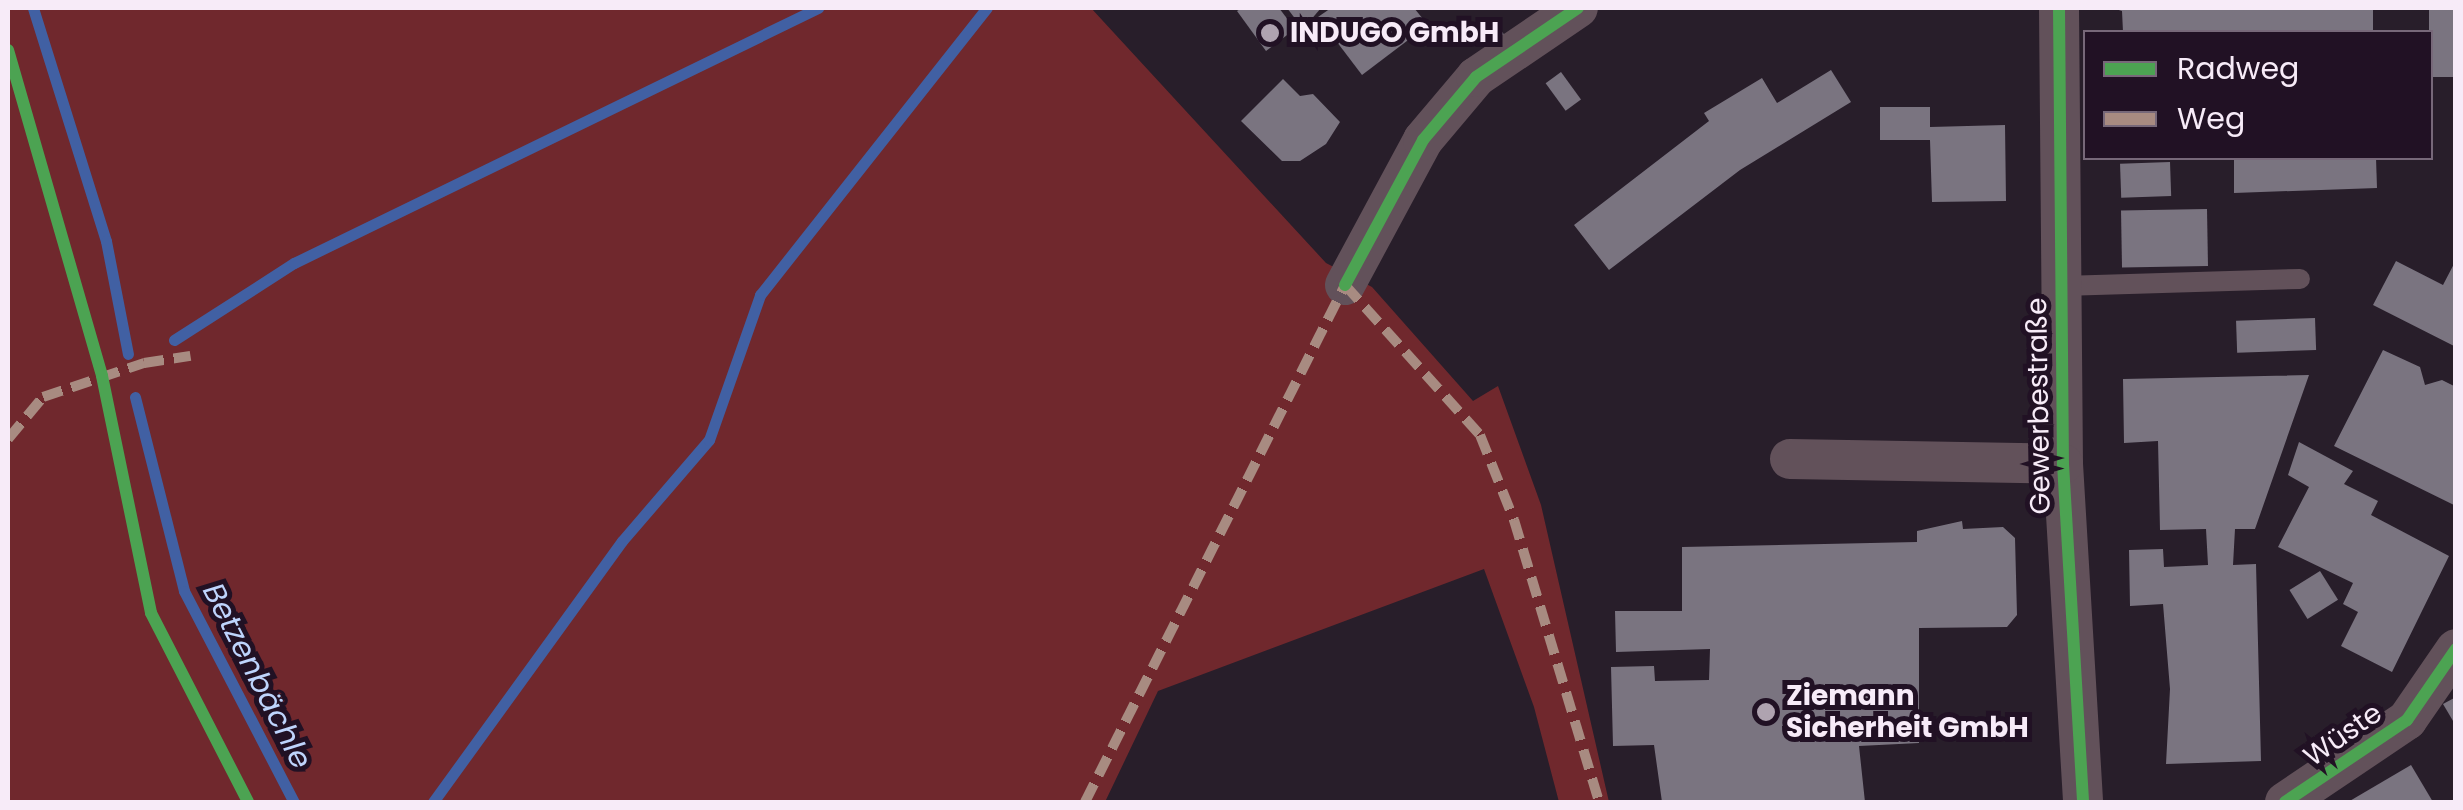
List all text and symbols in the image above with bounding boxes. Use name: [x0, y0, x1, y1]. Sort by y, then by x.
place label: INDUGO GmbH: [1290, 16, 1499, 50]
marker: INDUGO GmbH: [1259, 22, 1281, 44]
legend: [2083, 30, 2433, 160]
text: Radweg: [2177, 47, 2299, 90]
text: Weg: [2177, 97, 2245, 140]
street label: Gewerbestraße: [2020, 297, 2058, 515]
water label: Betzenbächle: [195, 577, 319, 775]
place label: Ziemann Sicherheit GmbH: [1786, 679, 2029, 745]
street label: Wüste: [2298, 696, 2388, 774]
marker: Ziemann Sicherheit GmbH: [1755, 701, 1777, 723]

